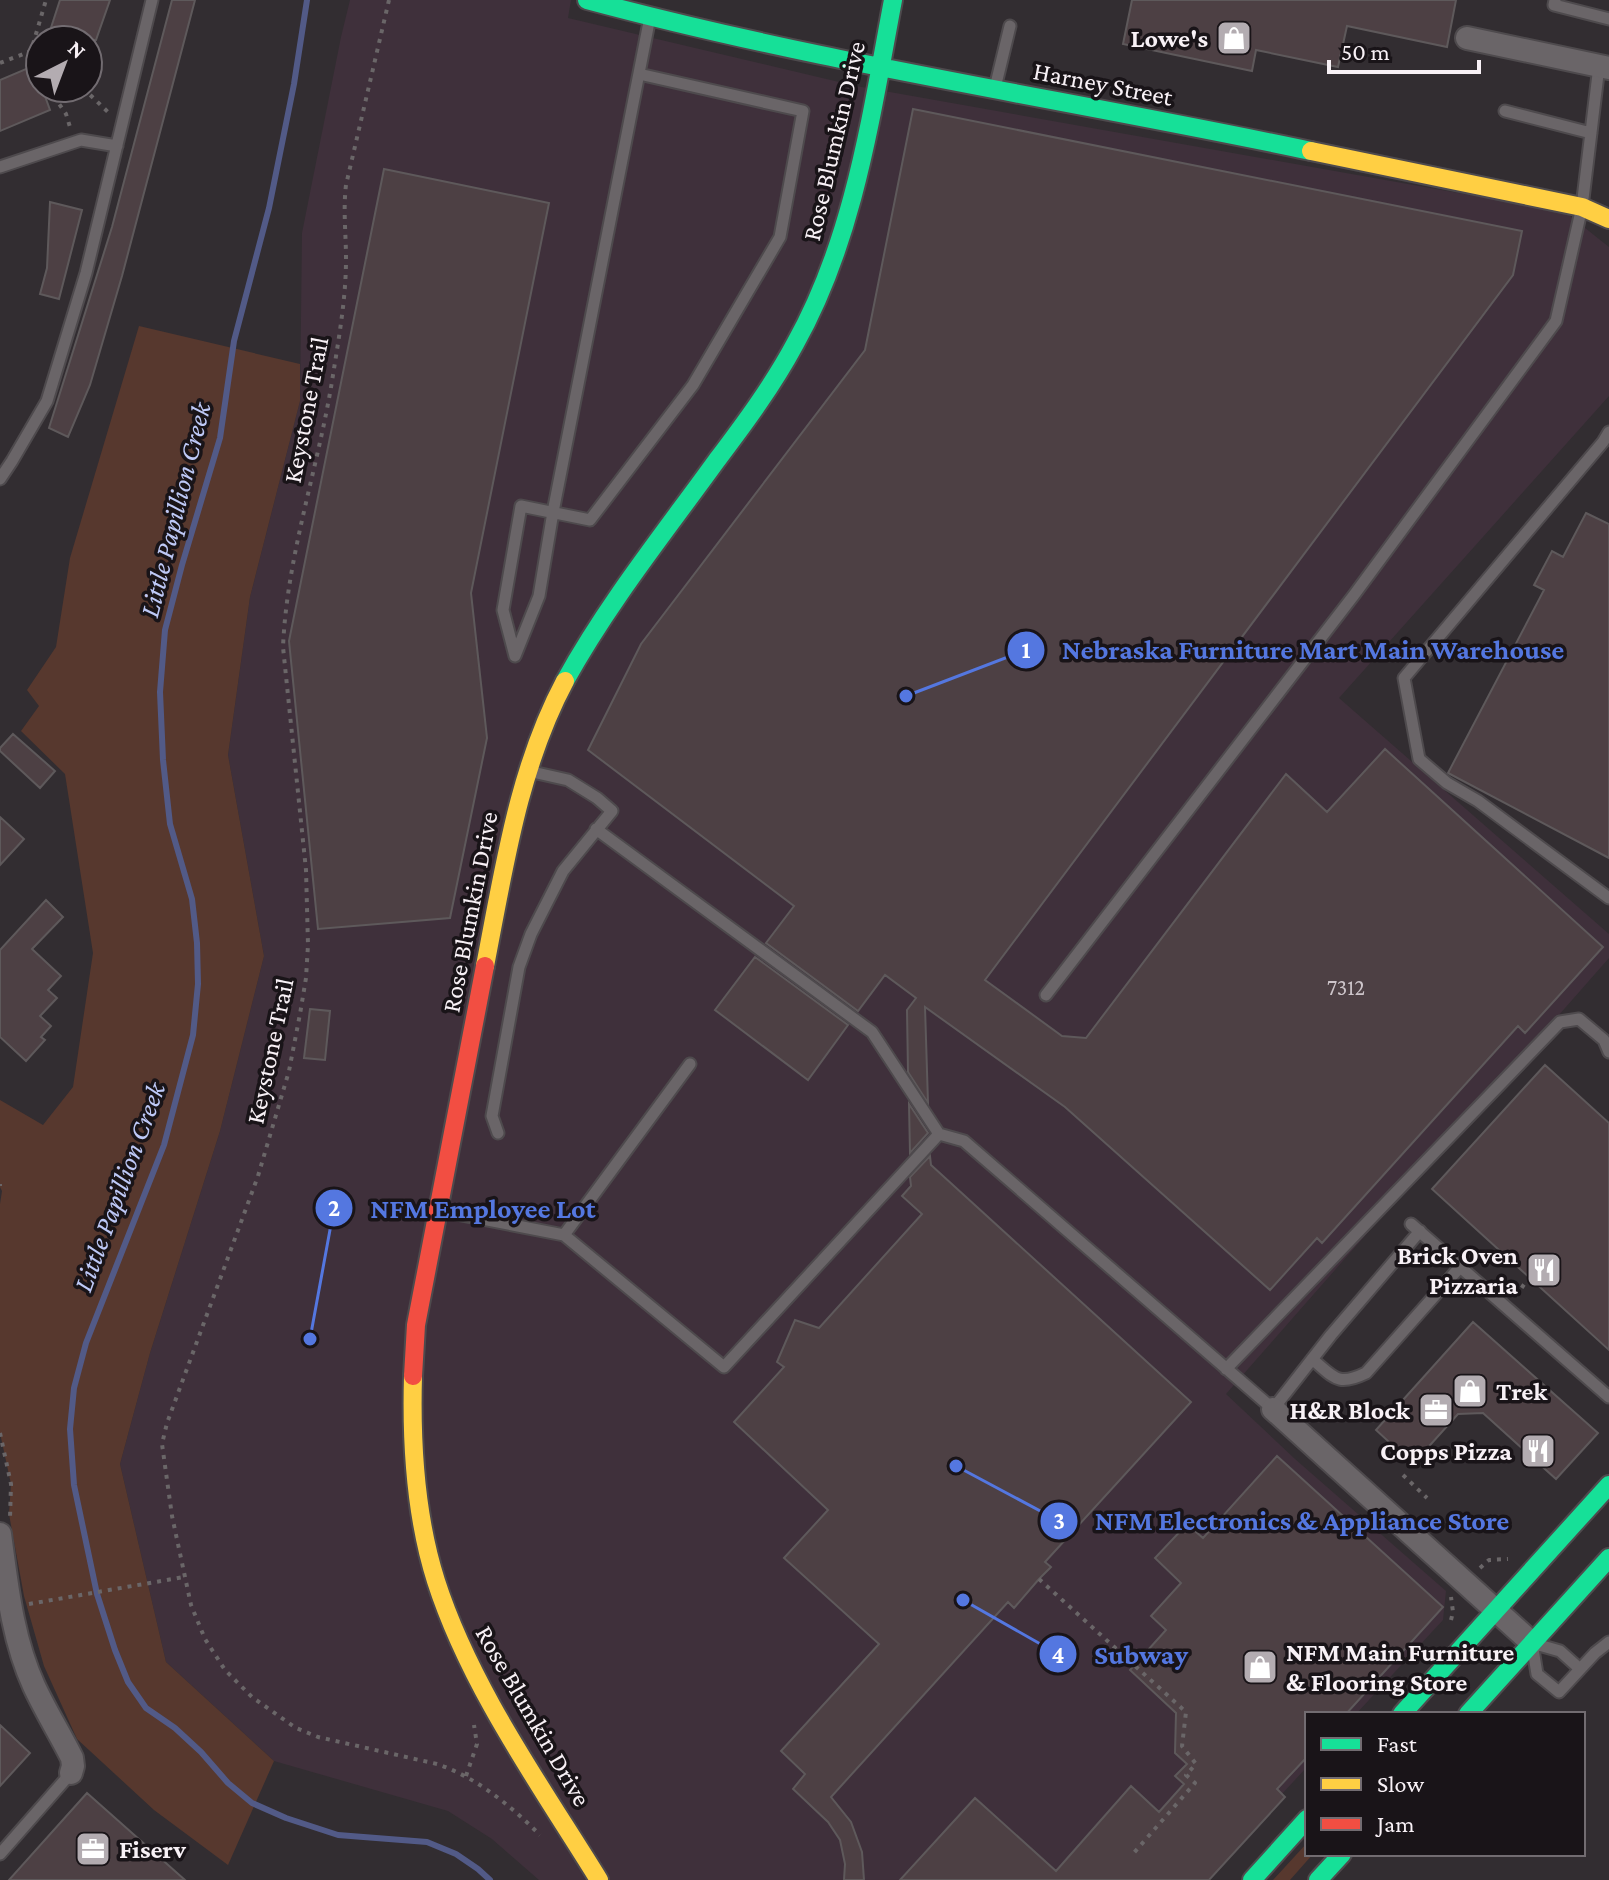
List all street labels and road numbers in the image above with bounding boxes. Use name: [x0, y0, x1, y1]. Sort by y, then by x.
street label: Rose Blumkin Drive: [797, 38, 871, 244]
street label: Harney Street: [1031, 56, 1176, 112]
street label: Keystone Trail: [278, 334, 334, 485]
street label: Rose Blumkin Drive: [436, 809, 504, 1015]
street label: Keystone Trail: [240, 975, 300, 1126]
street label: Rose Blumkin Drive: [469, 1620, 597, 1812]

